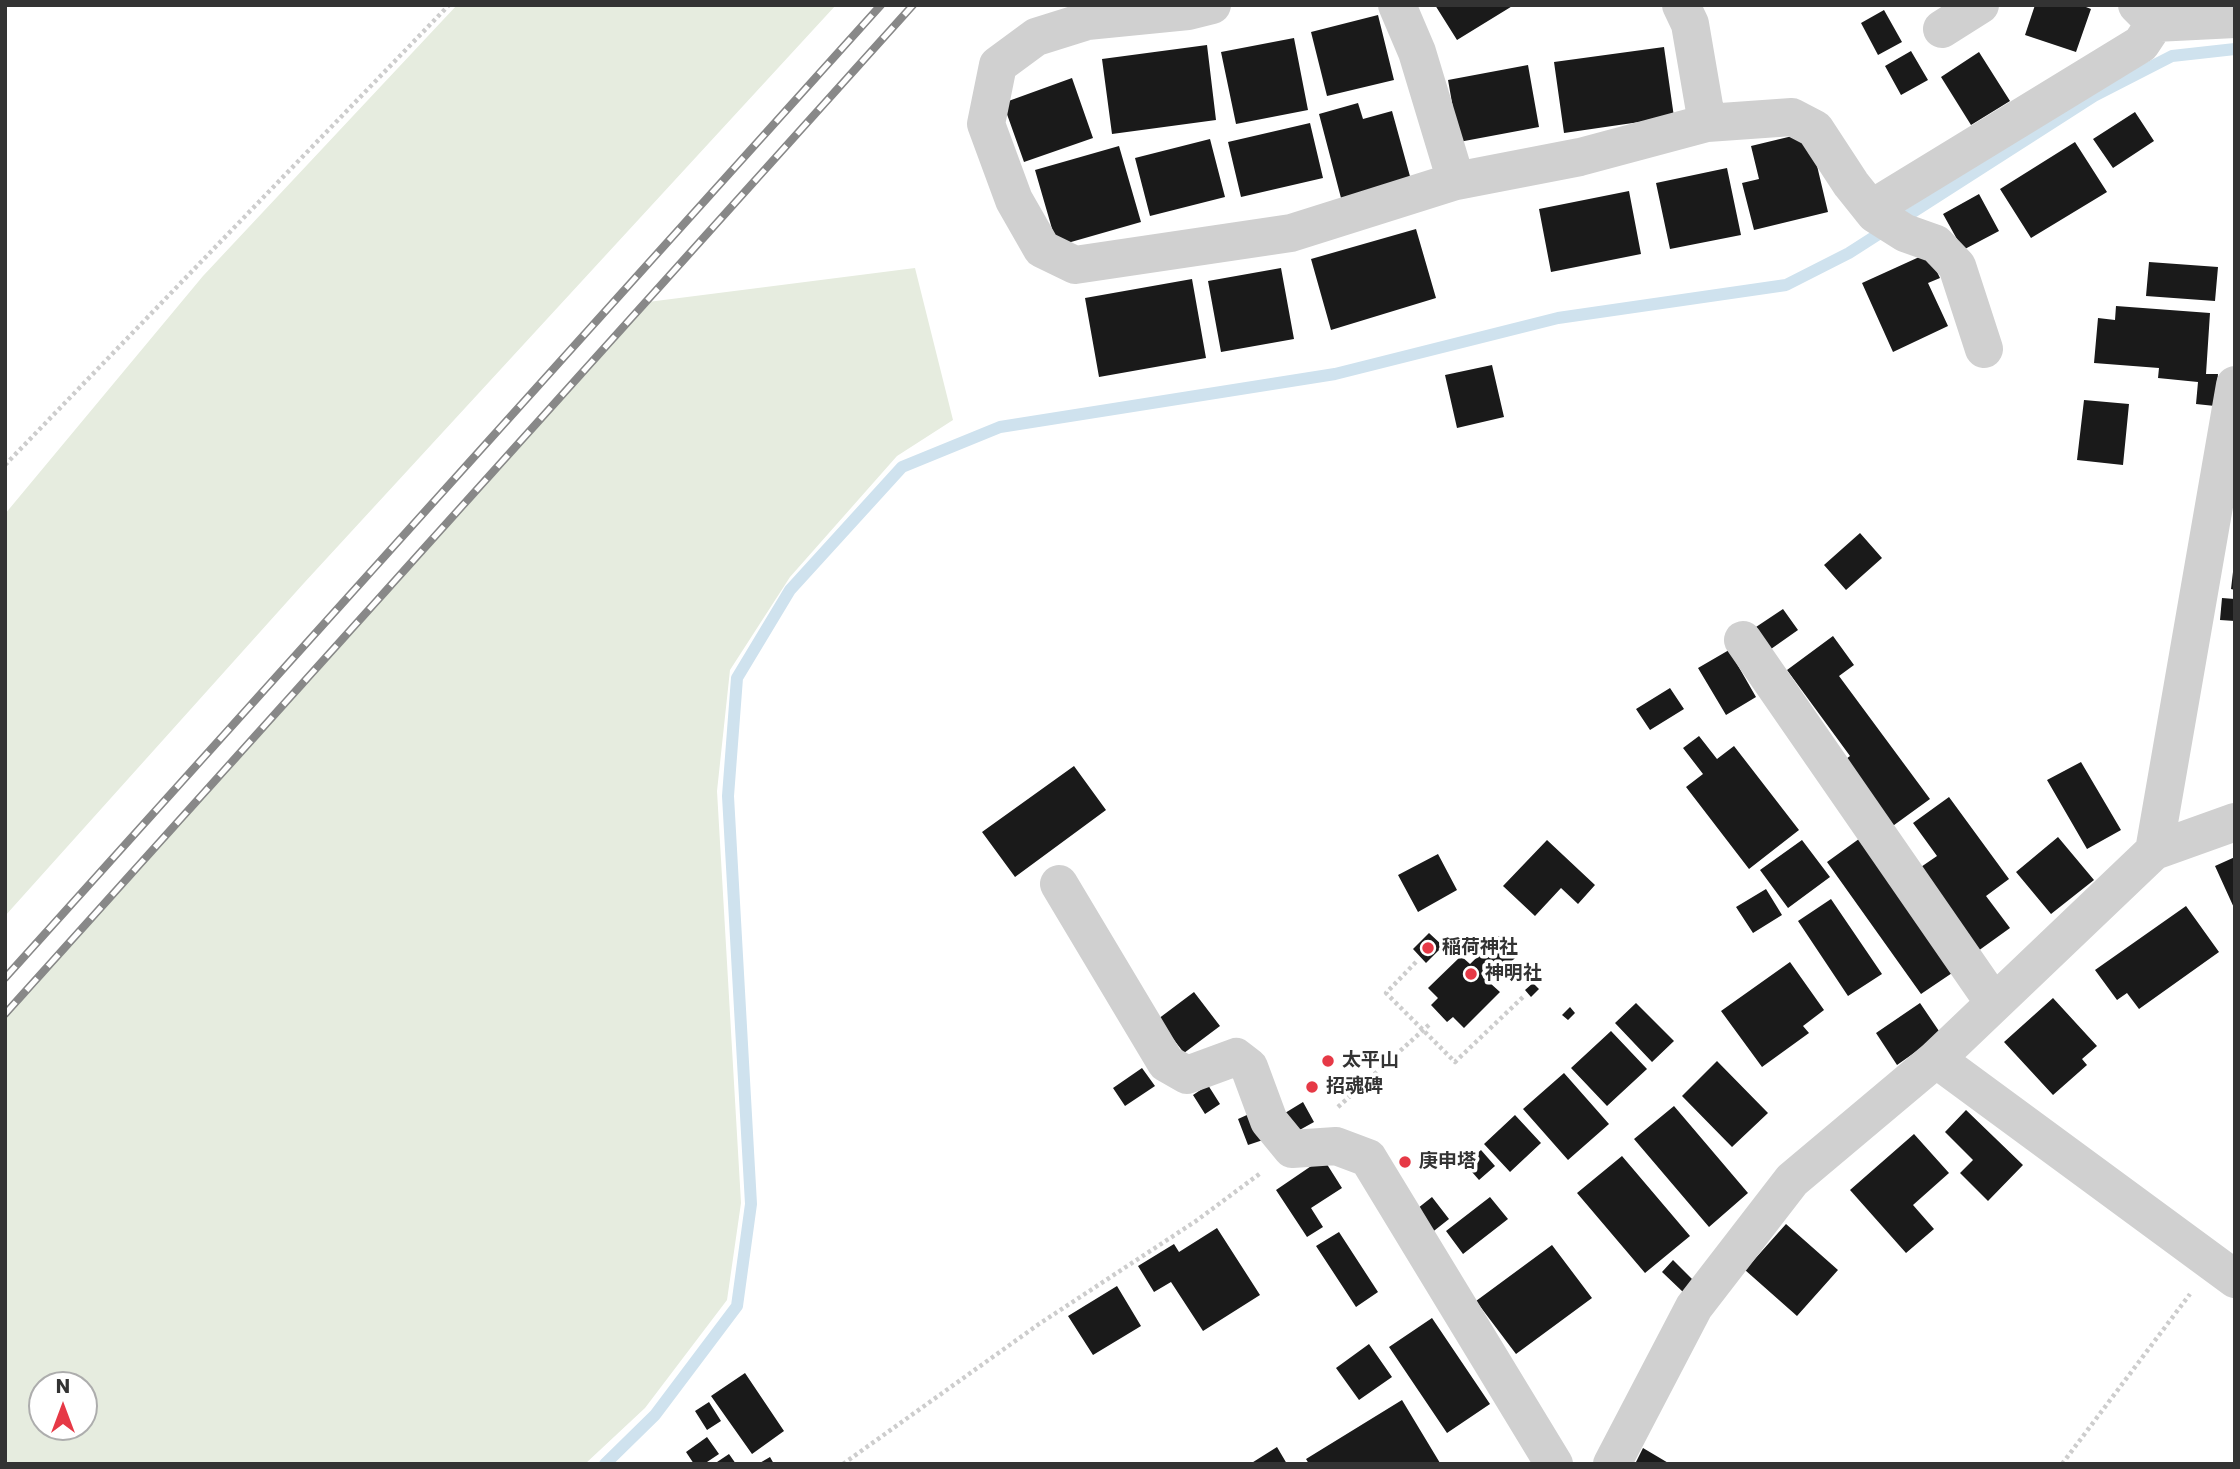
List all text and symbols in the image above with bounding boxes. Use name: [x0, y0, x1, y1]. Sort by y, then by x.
place label: 稲荷神社: [1442, 937, 1518, 959]
marker: 稲荷神社: [1420, 940, 1436, 956]
place label: 神明社: [1485, 963, 1542, 985]
marker: 神明社: [1463, 966, 1479, 982]
place label: 太平山: [1342, 1050, 1399, 1072]
marker: 太平山: [1320, 1053, 1336, 1069]
place label: 招魂碑: [1326, 1076, 1383, 1098]
marker: 招魂碑: [1304, 1079, 1320, 1095]
place label: 庚申塔: [1419, 1151, 1476, 1173]
marker: 庚申塔: [1397, 1154, 1413, 1170]
north arrow: [28, 1371, 98, 1441]
text: N: [56, 1373, 70, 1400]

